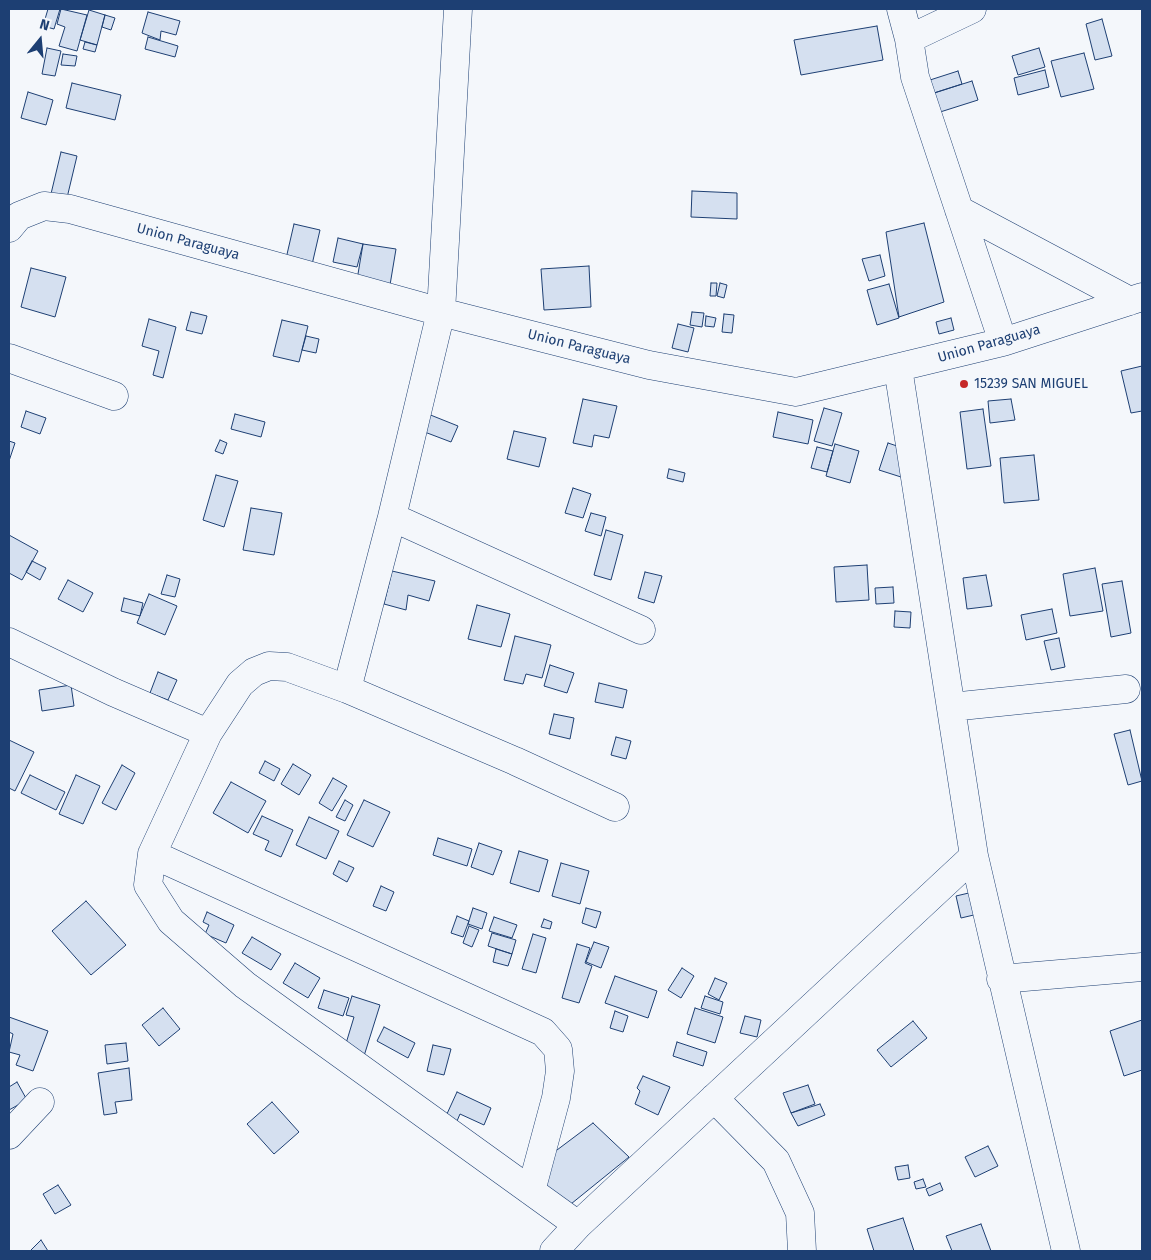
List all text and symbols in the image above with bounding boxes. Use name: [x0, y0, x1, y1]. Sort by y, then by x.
north arrow: [15, 15, 65, 65]
text: N: [38, 16, 51, 35]
street label: Union Paraguaya: [135, 220, 241, 264]
street label: Union Paraguaya: [936, 321, 1042, 367]
street label: Union Paraguaya: [526, 326, 632, 368]
place label: 15239 SAN MIGUEL: [974, 376, 1088, 392]
marker: 15239 SAN MIGUEL: [958, 378, 970, 390]

